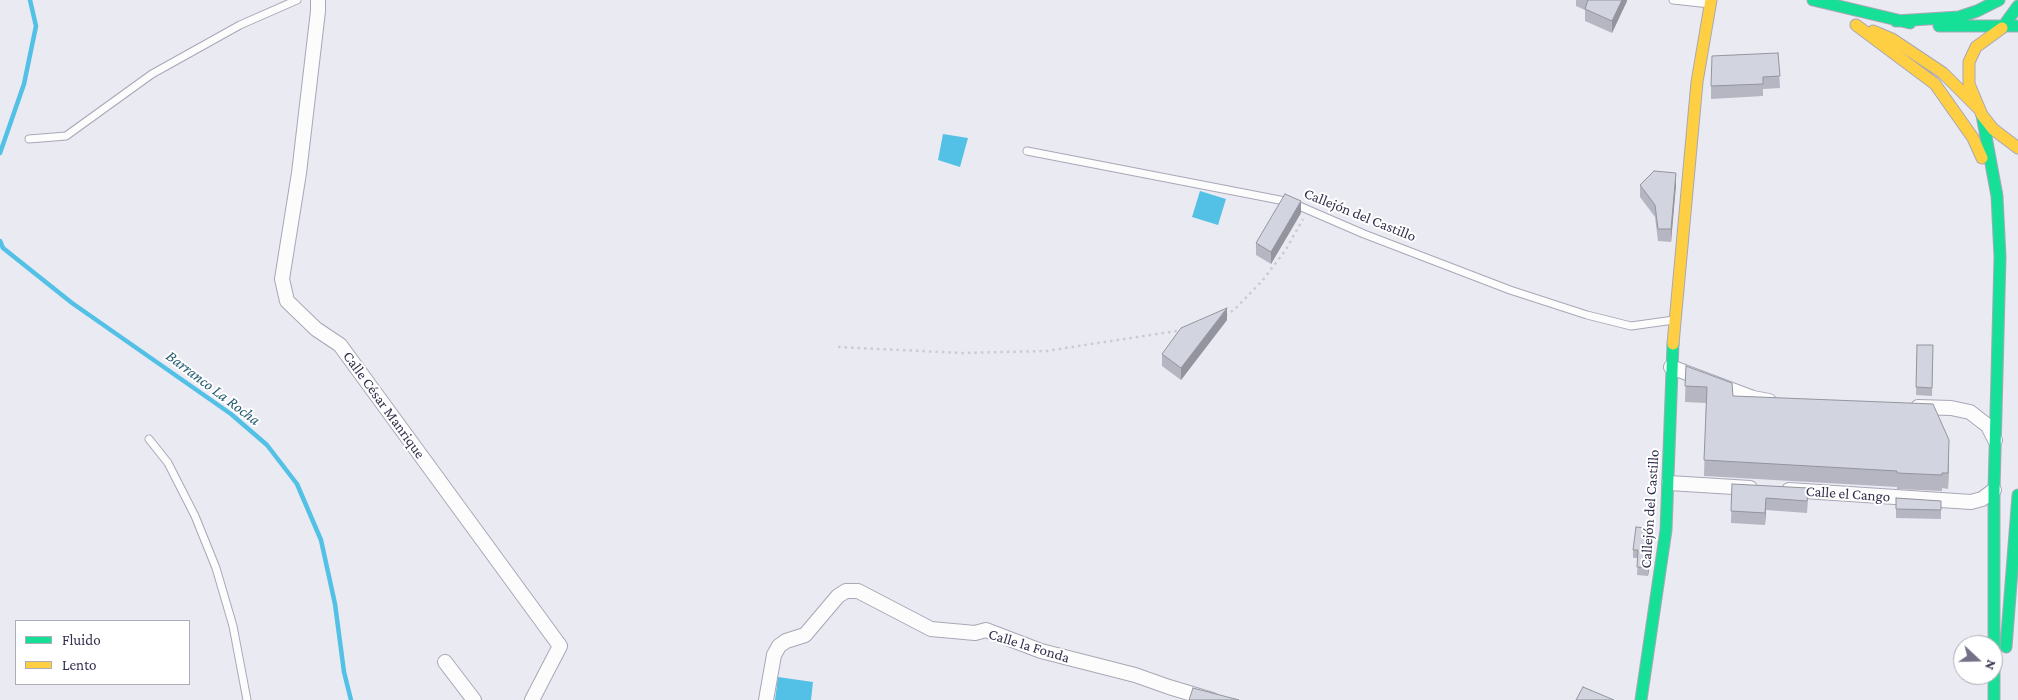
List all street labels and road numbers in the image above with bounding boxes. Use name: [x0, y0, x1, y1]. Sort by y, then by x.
street label: Callejón del Castillo: [1301, 184, 1419, 246]
street label: Calle César Manrique: [339, 348, 429, 462]
street label: Callejón del Castillo: [1637, 449, 1663, 569]
street label: Calle el Cango: [1805, 482, 1891, 506]
street label: Calle la Fonda: [986, 625, 1072, 667]

